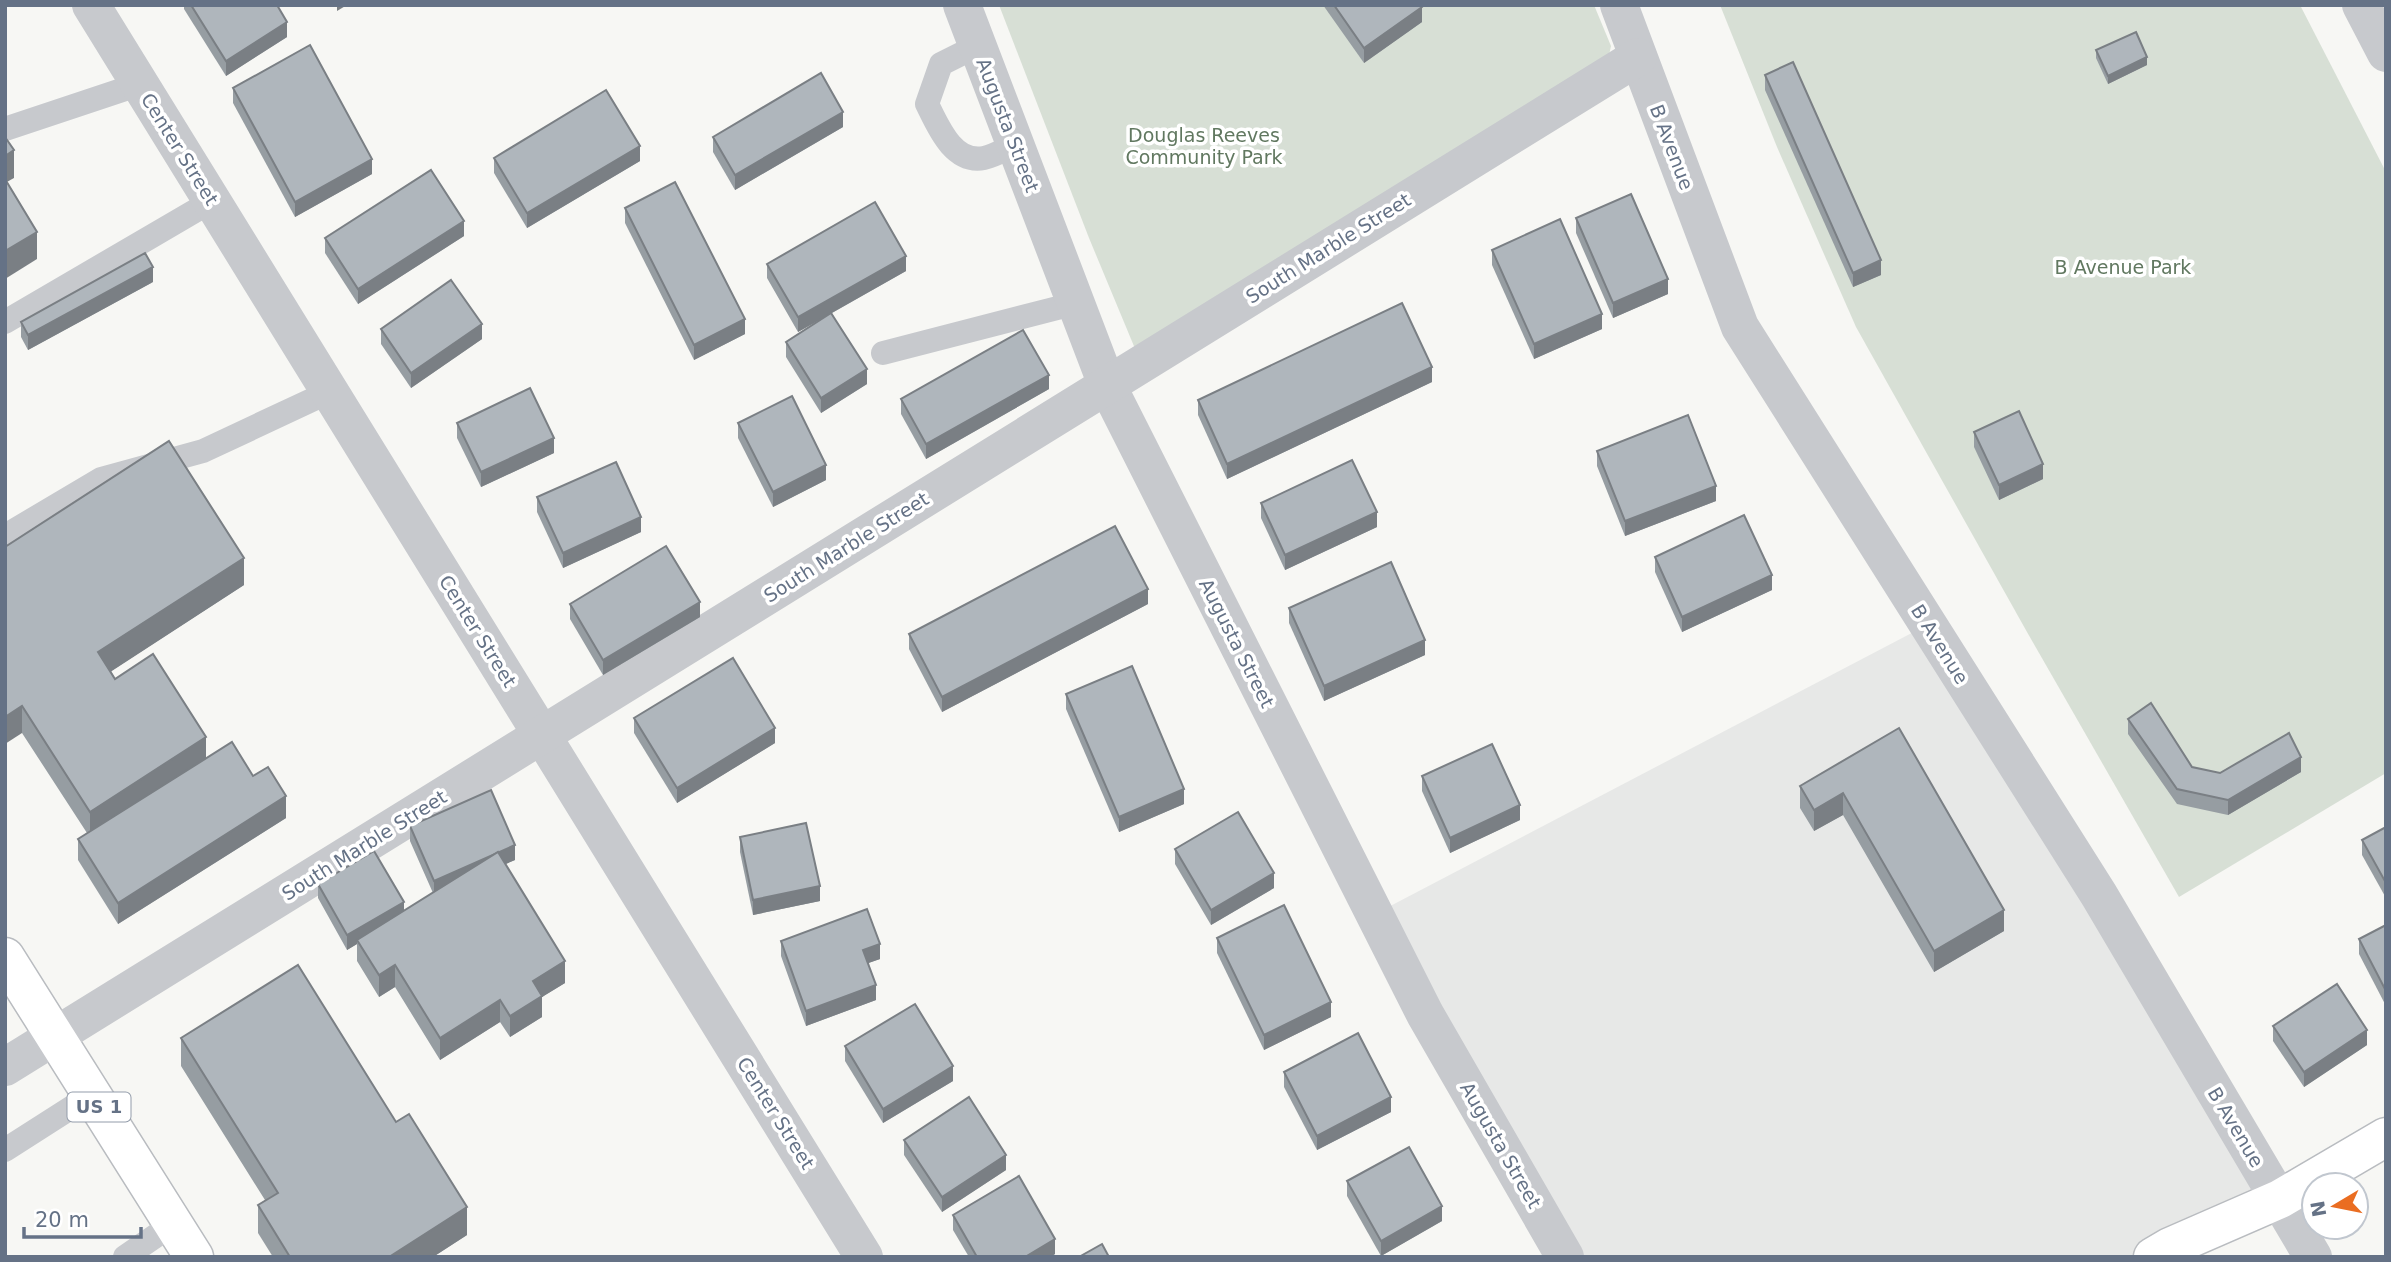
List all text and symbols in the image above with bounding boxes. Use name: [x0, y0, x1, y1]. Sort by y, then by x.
street label: Augusta Street: [972, 55, 1044, 195]
street label: Center Street: [137, 89, 223, 209]
street label: B Avenue: [1646, 101, 1698, 193]
park label: Douglas Reeves Community Park: [1125, 124, 1283, 168]
street label: South Marble Street: [1242, 188, 1414, 308]
park label: B Avenue Park: [2055, 256, 2191, 278]
street label: South Marble Street: [760, 487, 932, 607]
street label: Center Street: [435, 571, 521, 691]
street label: Augusta Street: [1195, 575, 1279, 711]
street label: B Avenue: [1907, 600, 1973, 688]
street label: South Marble Street: [278, 785, 450, 905]
street label: Center Street: [733, 1053, 819, 1173]
street label: Augusta Street: [1456, 1078, 1546, 1212]
street label: B Avenue: [2203, 1083, 2269, 1171]
road number: US 1: [68, 1092, 130, 1122]
north arrow: [2300, 1171, 2370, 1241]
scale bar: [24, 1196, 142, 1240]
text: N: [2306, 1199, 2330, 1219]
text: 20 m: [35, 1208, 89, 1232]

